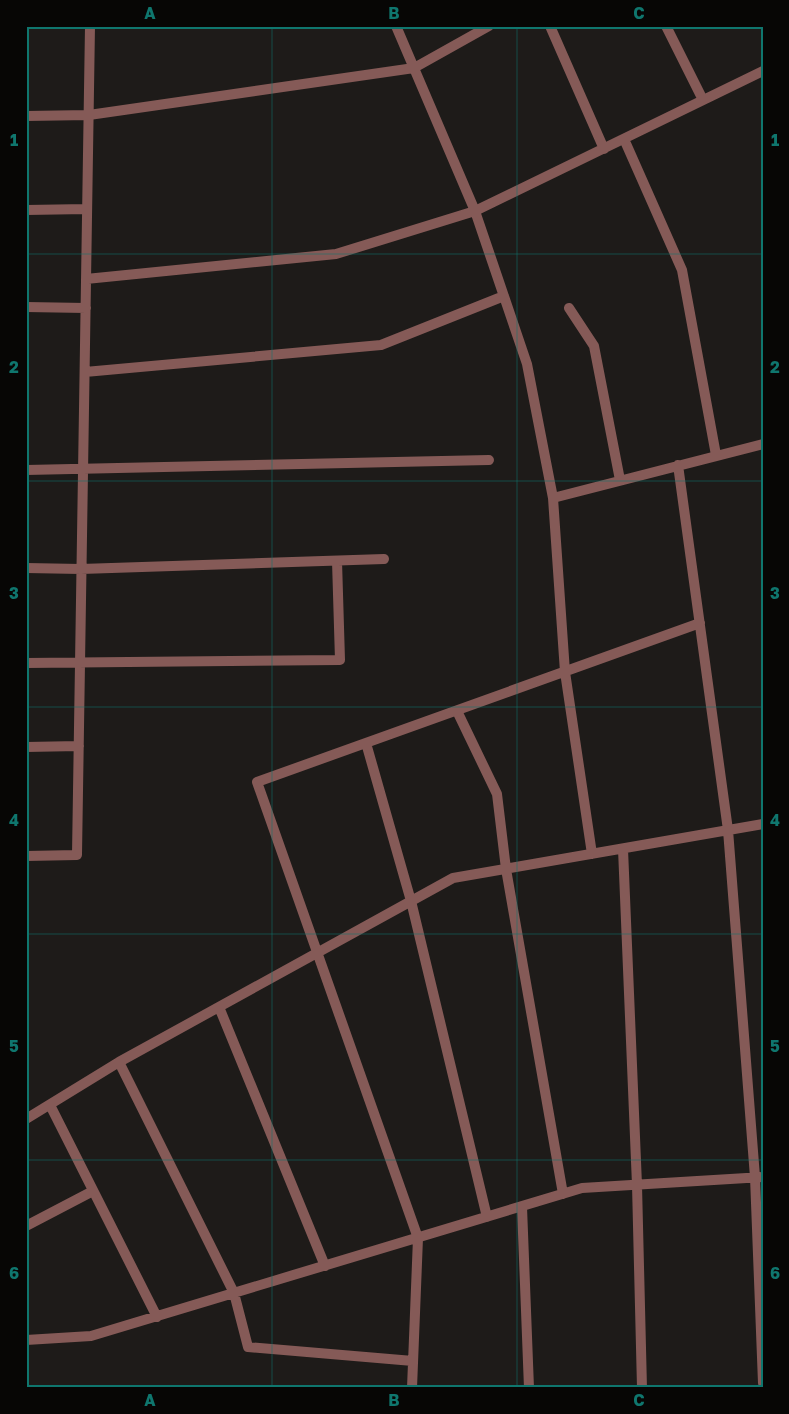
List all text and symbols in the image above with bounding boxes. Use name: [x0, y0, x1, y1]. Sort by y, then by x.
text: A: [144, 3, 156, 23]
text: B: [388, 3, 400, 23]
text: C: [633, 3, 645, 23]
text: 1: [10, 130, 18, 150]
text: 1: [771, 130, 779, 150]
text: 2: [9, 357, 19, 377]
text: 2: [770, 357, 780, 377]
text: 3: [9, 583, 19, 603]
text: 3: [770, 583, 780, 603]
text: 4: [9, 810, 19, 830]
text: 4: [770, 810, 780, 830]
text: 5: [9, 1036, 19, 1056]
text: 5: [770, 1036, 780, 1056]
text: 6: [9, 1263, 19, 1283]
text: 6: [770, 1263, 780, 1283]
text: A: [144, 1390, 156, 1410]
text: B: [388, 1390, 400, 1410]
text: C: [633, 1390, 645, 1410]

